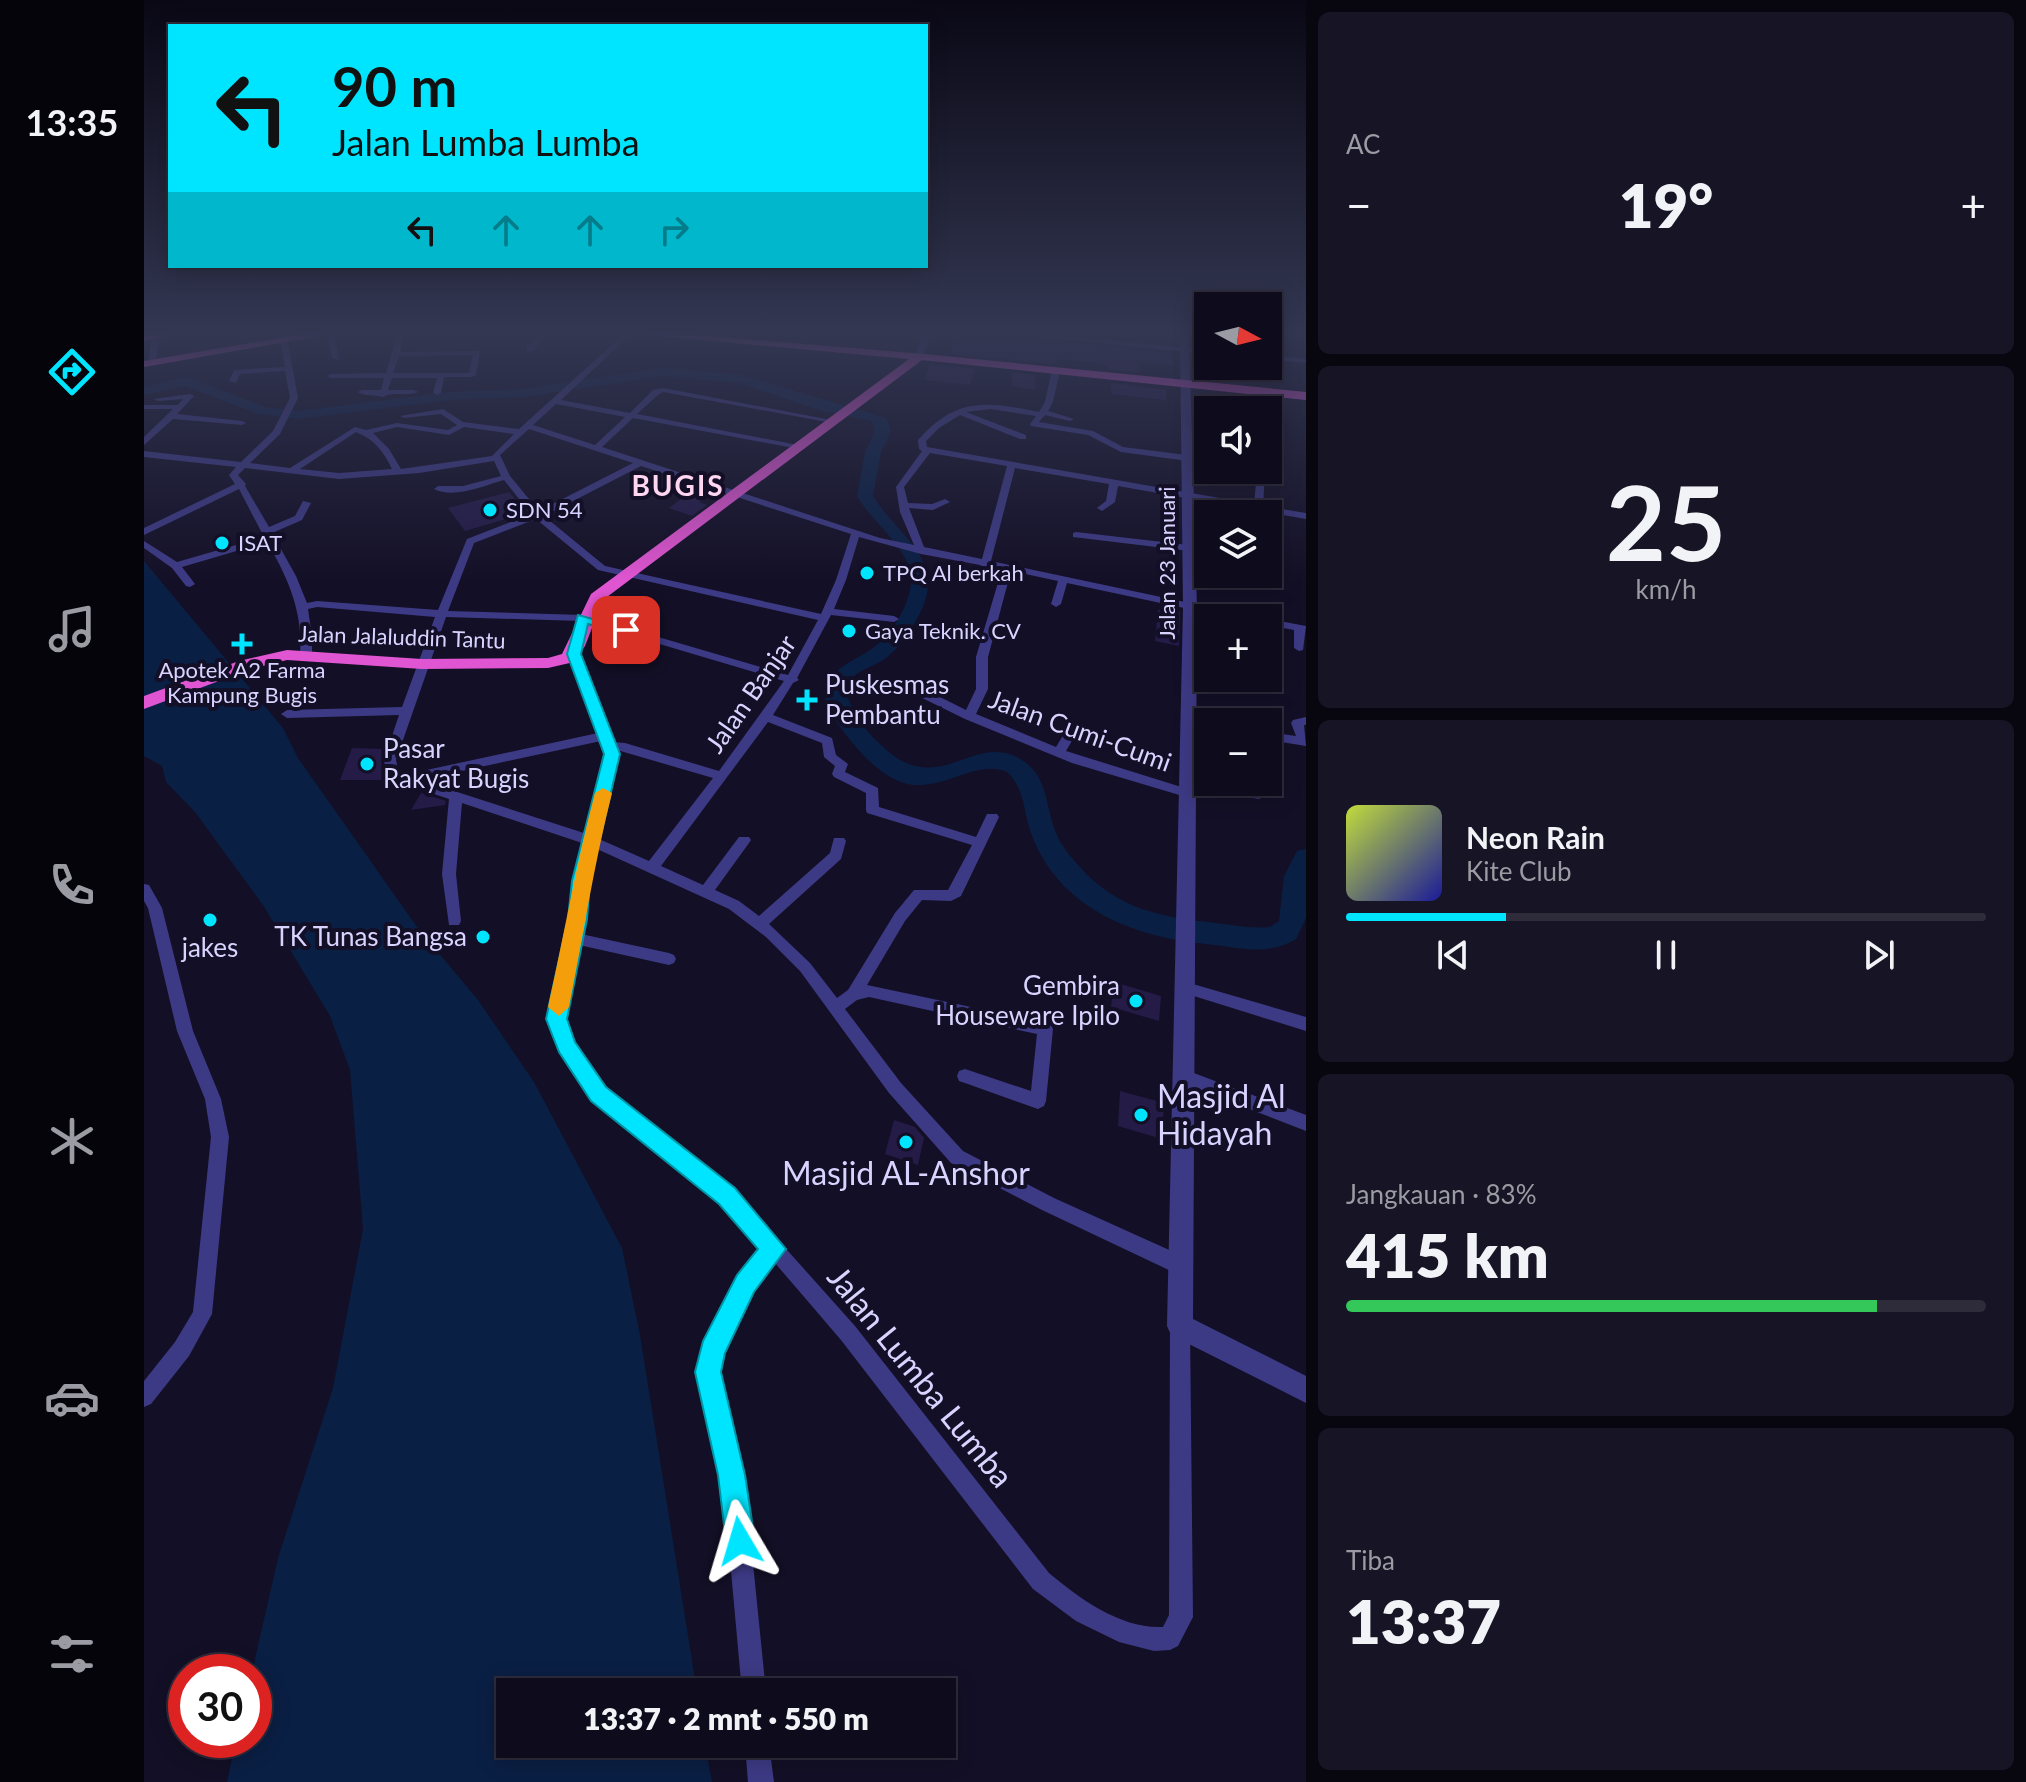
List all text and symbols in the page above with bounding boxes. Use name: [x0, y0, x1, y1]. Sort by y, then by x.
text: 90 m: [332, 52, 457, 119]
icon: left: [200, 56, 304, 160]
text: 13:35: [26, 100, 118, 144]
text: Jalan Lumba Lumba: [332, 120, 640, 164]
text: AC: [1346, 128, 1381, 160]
text: 19°: [1619, 169, 1713, 241]
text: −: [1346, 179, 1372, 231]
text: +: [1960, 179, 1986, 231]
icon: left: [400, 208, 444, 252]
icon: ahead: [484, 208, 528, 252]
icon: ahead: [568, 208, 612, 252]
icon: right: [652, 208, 696, 252]
north arrow: [1194, 292, 1282, 380]
map controls: [1194, 292, 1282, 796]
icon: directions: [44, 344, 100, 400]
button: sound: [1194, 396, 1282, 484]
text: 25: [1606, 458, 1726, 583]
district label: BUGIS: [631, 468, 725, 502]
street label: Jalan 23 Januari: [1153, 487, 1180, 639]
place label: SDN 54: [506, 496, 583, 523]
button: layers: [1194, 500, 1282, 588]
marker: SDN 54: [481, 501, 499, 519]
place label: ISAT: [238, 529, 282, 556]
marker: ISAT: [213, 534, 231, 552]
place label: TPQ Al berkah: [883, 559, 1024, 586]
marker: TPQ Al berkah: [858, 564, 876, 582]
text: km/h: [1636, 573, 1696, 605]
pin: [592, 596, 660, 664]
icon: music: [44, 601, 100, 657]
button: +: [1194, 604, 1282, 692]
icon: arrive: [604, 608, 648, 652]
place label: Gaya Teknik. CV: [865, 617, 1021, 644]
street label: Jalan Jalaluddin Tantu: [298, 619, 506, 654]
marker: Gaya Teknik. CV: [840, 622, 858, 640]
street label: Jalan Banjar: [698, 628, 803, 758]
marker: Apotek A2 Farma Kampung Bugis: [233, 635, 251, 653]
place label: Apotek A2 Farma Kampung Bugis: [158, 656, 326, 708]
place label: Puskesmas Pembantu: [825, 668, 949, 730]
street label: Jalan Cumi-Cumi: [985, 682, 1176, 778]
marker: Puskesmas Pembantu: [796, 689, 818, 711]
button: −: [1194, 708, 1282, 796]
place label: Pasar Rakyat Bugis: [383, 732, 529, 794]
marker: Pasar Rakyat Bugis: [358, 755, 376, 773]
text: Neon Rain: [1466, 819, 1605, 855]
text: Kite Club: [1466, 855, 1572, 887]
icon: phone: [44, 857, 100, 913]
marker: jakes: [201, 911, 219, 929]
place label: TK Tunas Bangsa: [274, 920, 467, 952]
marker: TK Tunas Bangsa: [474, 928, 492, 946]
place label: jakes: [181, 931, 238, 963]
icon: previous: [1431, 933, 1475, 977]
icon: pause: [1644, 933, 1688, 977]
icon: next: [1857, 933, 1901, 977]
place label: Gembira Houseware Ipilo: [935, 969, 1120, 1031]
marker: Gembira Houseware Ipilo: [1127, 992, 1145, 1010]
place label: Masjid Al Hidayah: [1157, 1076, 1286, 1152]
marker: Masjid Al Hidayah: [1132, 1106, 1150, 1124]
icon: climate: [44, 1113, 100, 1169]
marker: Masjid AL-Anshor: [897, 1133, 915, 1151]
place label: Masjid AL-Anshor: [782, 1153, 1030, 1192]
text: Jangkauan · 83%: [1346, 1178, 1537, 1210]
text: 415 km: [1346, 1219, 1549, 1291]
street label: Jalan Lumba Lumba: [820, 1258, 1022, 1495]
icon: car: [44, 1370, 100, 1426]
position arrow: [698, 1499, 782, 1583]
text: Tiba: [1346, 1544, 1395, 1576]
text: 13:37: [1346, 1585, 1501, 1657]
icon: filters: [44, 1626, 100, 1682]
speed limit sign: 30: [168, 1654, 272, 1758]
text: 13:37 · 2 mnt · 550 m: [583, 1700, 869, 1736]

